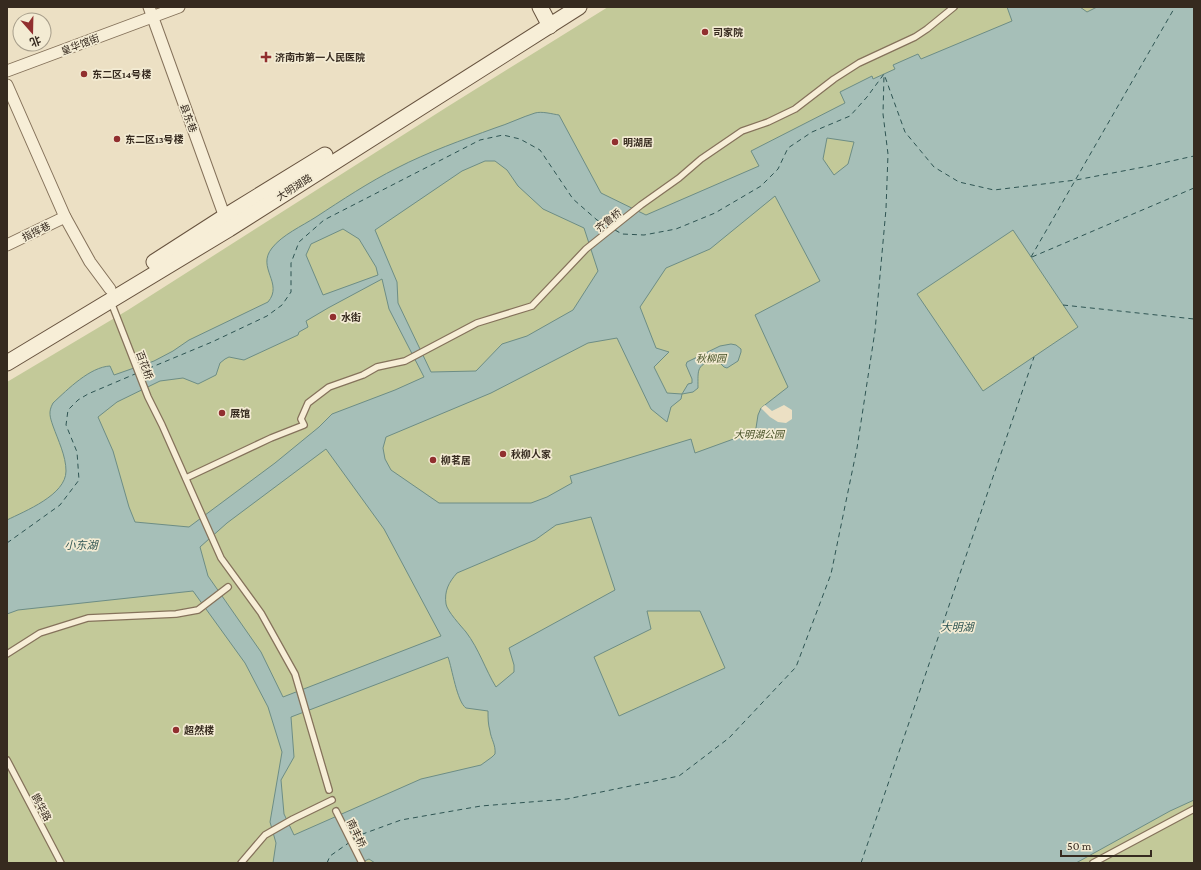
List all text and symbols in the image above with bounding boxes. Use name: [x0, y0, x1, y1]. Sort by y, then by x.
north arrow: [12, 12, 52, 52]
marker: 司家院: [700, 27, 710, 37]
place label: 司家院: [713, 27, 743, 38]
street label: 皇华馆街: [60, 32, 101, 57]
text: 北: [28, 34, 43, 49]
marker: 济南市第一人民医院: [260, 51, 272, 63]
place label: 济南市第一人民医院: [275, 52, 365, 63]
marker: 东二区14号楼: [79, 69, 89, 79]
place label: 东二区14号楼: [92, 69, 151, 80]
street label: 县东巷: [178, 102, 199, 134]
marker: 东二区13号楼: [112, 134, 122, 144]
place label: 东二区13号楼: [125, 134, 184, 145]
marker: 明湖居: [610, 137, 620, 147]
place label: 明湖居: [623, 137, 653, 148]
street label: 大明湖路: [274, 172, 314, 203]
street label: 齐鲁桥: [593, 207, 623, 234]
street label: 指挥巷: [20, 220, 52, 243]
marker: 水街: [328, 312, 338, 322]
place label: 水街: [341, 312, 361, 323]
street label: 百花桥: [134, 349, 155, 381]
park label: 秋柳园: [696, 353, 728, 364]
marker: 展馆: [217, 408, 227, 418]
place label: 展馆: [230, 408, 250, 419]
park label: 大明湖公园: [734, 429, 786, 440]
marker: 秋柳人家: [498, 449, 508, 459]
place label: 秋柳人家: [511, 449, 551, 460]
marker: 柳茗居: [428, 455, 438, 465]
place label: 柳茗居: [440, 455, 471, 466]
water label: 小东湖: [65, 539, 99, 551]
water label: 大明湖: [941, 621, 975, 633]
place label: 超然楼: [184, 724, 214, 736]
marker: 超然楼: [171, 725, 181, 735]
street label: 鹊华路: [30, 791, 53, 823]
street label: 南丰桥: [345, 817, 368, 849]
scale bar: [1061, 832, 1151, 858]
text: 50 m: [1067, 839, 1092, 853]

